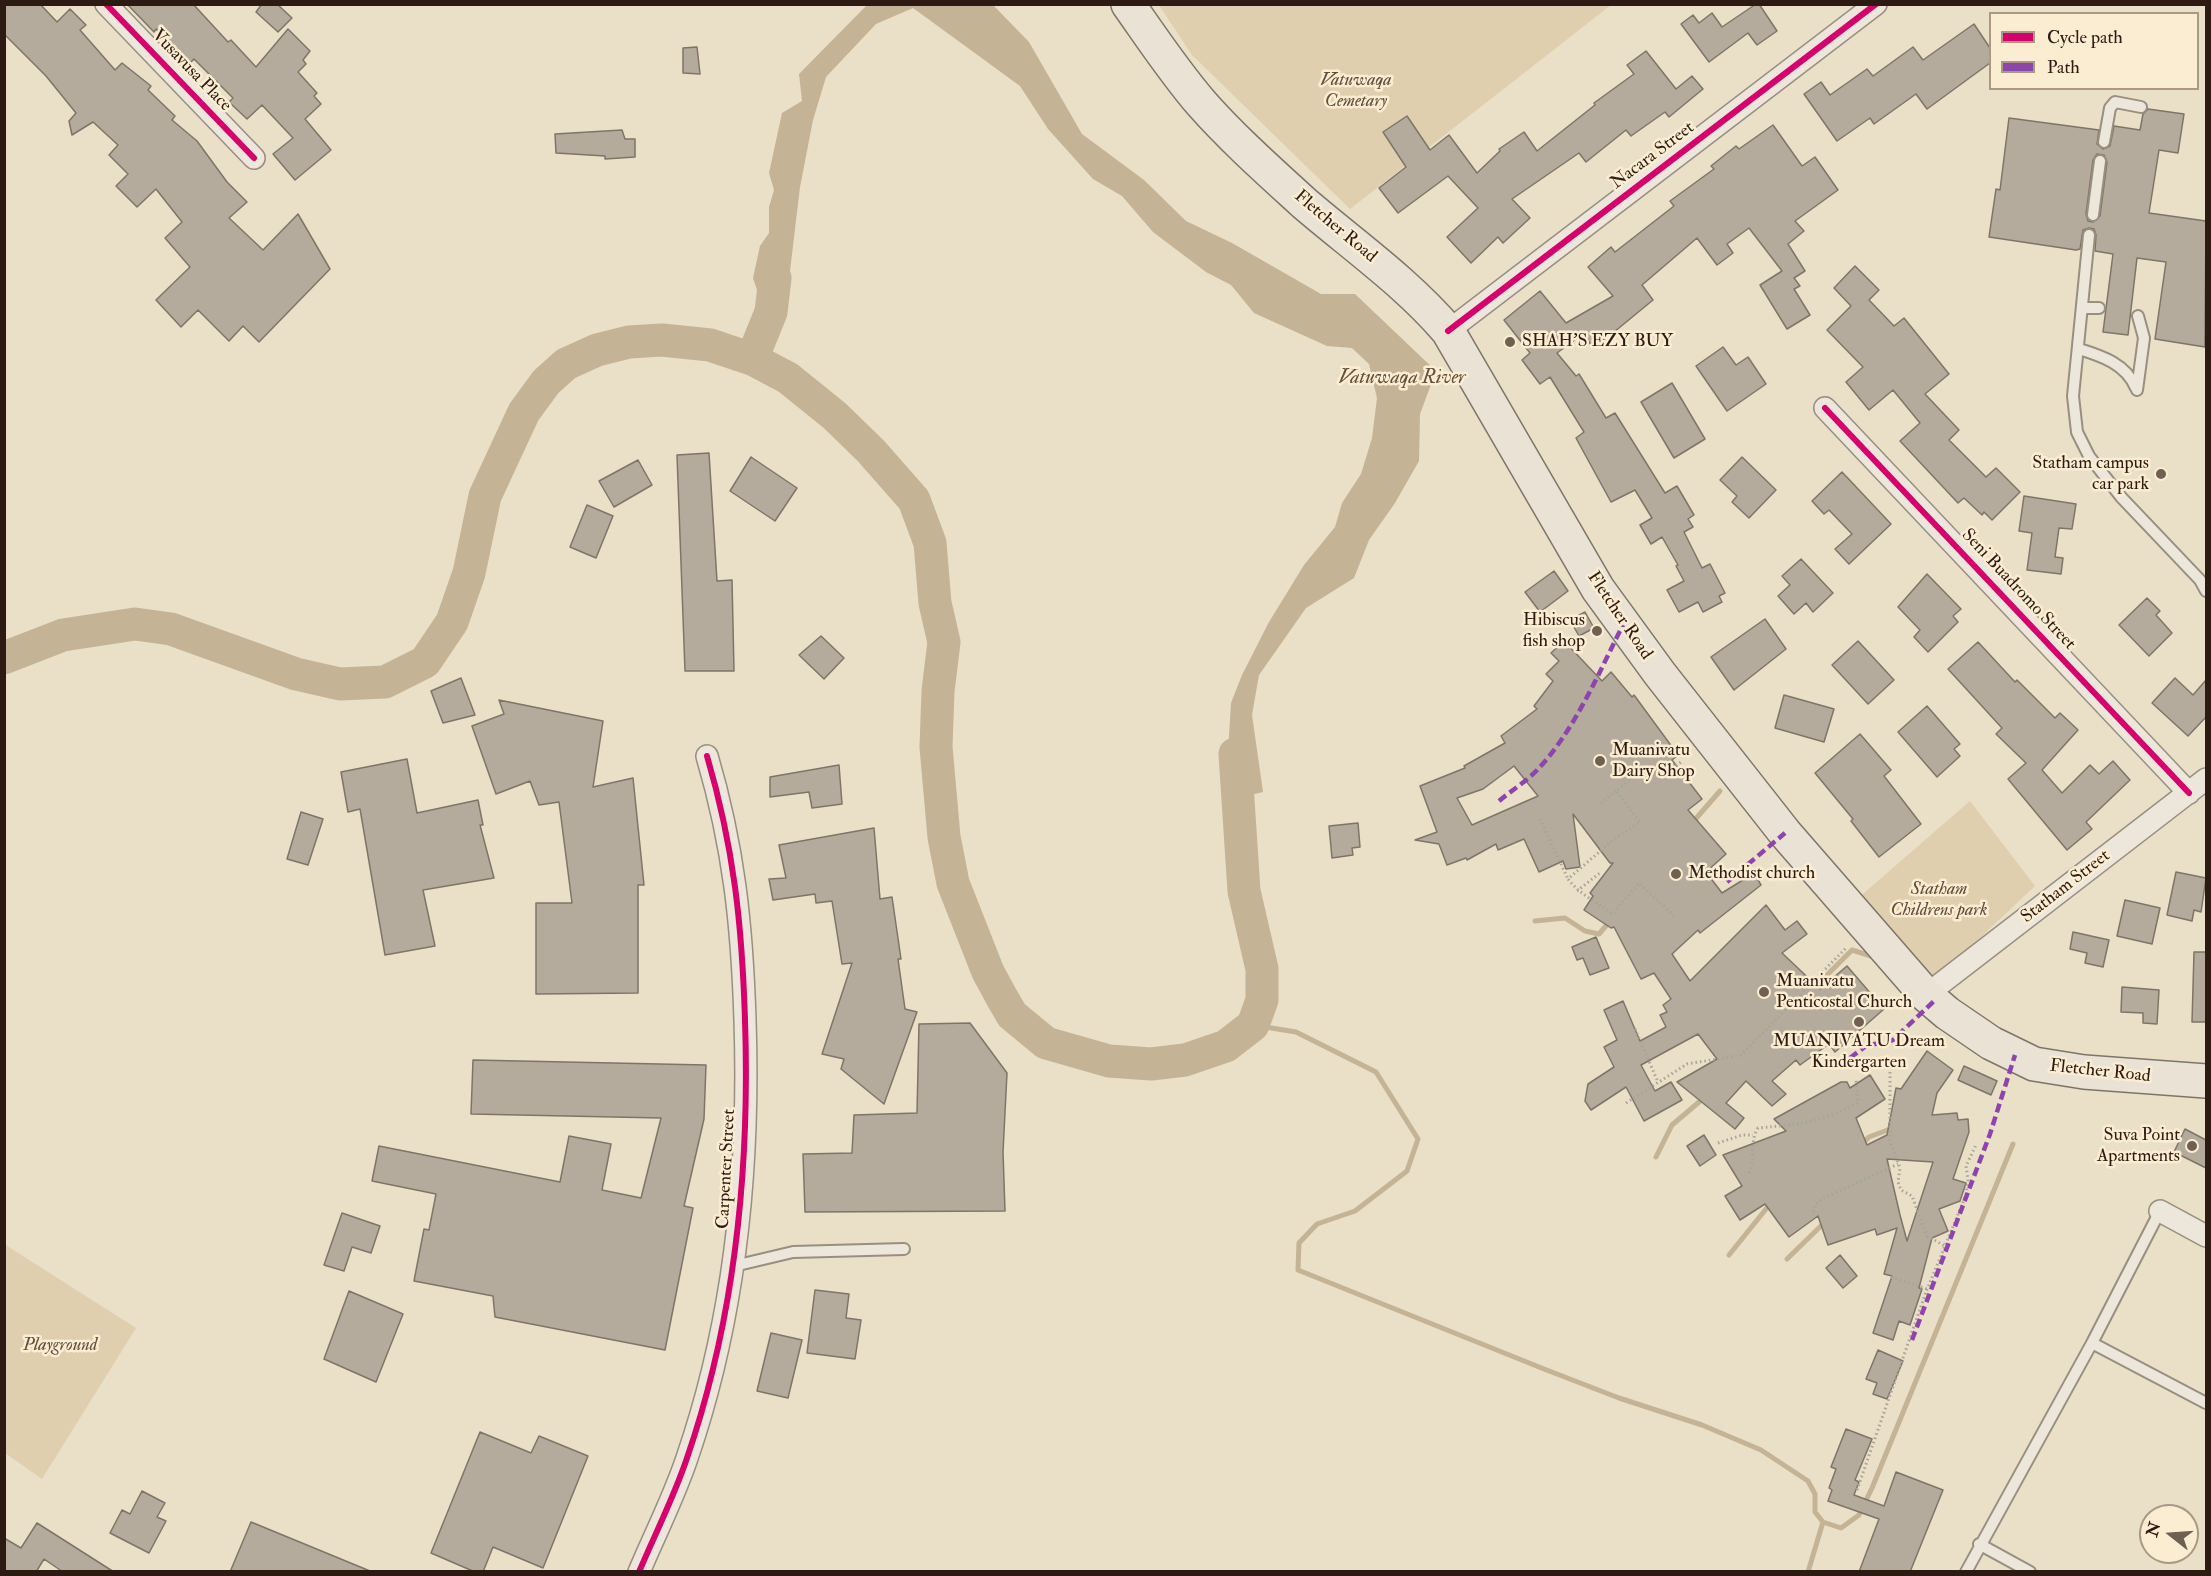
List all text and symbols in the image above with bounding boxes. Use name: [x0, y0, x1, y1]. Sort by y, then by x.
legend: [1989, 12, 2199, 90]
street label: Vusavusa Place: [146, 25, 236, 117]
text: Cycle path: [2047, 26, 2123, 49]
text: Path: [2047, 56, 2080, 79]
park label: Vatuwaqa Cemetary: [1320, 70, 1392, 112]
street label: Nacara Street: [1607, 118, 1699, 194]
street label: Fletcher Road: [1289, 186, 1381, 268]
place label: SHAH'S EZY BUY: [1522, 331, 1673, 353]
marker: SHAH'S EZY BUY: [1503, 335, 1517, 349]
water label: Vatuwaqa River: [1339, 367, 1465, 391]
place label: Statham campus car park: [2032, 453, 2149, 496]
marker: Statham campus car park: [2154, 467, 2168, 481]
street label: Seni Buadromo Street: [1956, 525, 2080, 655]
street label: Fletcher Road: [1582, 568, 1656, 664]
place label: Hibiscus fish shop: [1522, 610, 1585, 652]
marker: Hibiscus fish shop: [1590, 624, 1604, 638]
place label: Muanivatu Dairy Shop: [1612, 740, 1694, 783]
marker: Muanivatu Dairy Shop: [1593, 754, 1607, 768]
street label: Statham Street: [2017, 846, 2115, 928]
place label: Methodist church: [1688, 863, 1815, 885]
marker: Methodist church: [1669, 867, 1683, 881]
park label: Statham Childrens park: [1890, 879, 1988, 922]
place label: Muanivatu Penticostal Church: [1776, 971, 1912, 1014]
marker: Muanivatu Penticostal Church: [1757, 985, 1771, 999]
marker: MUANIVATU Dream Kindergarten: [1852, 1015, 1866, 1029]
place label: MUANIVATU Dream Kindergarten: [1773, 1031, 1945, 1074]
street label: Fletcher Road: [2048, 1056, 2152, 1088]
street label: Carpenter Street: [713, 1108, 741, 1230]
place label: Suva Point Apartments: [2097, 1125, 2180, 1168]
marker: Suva Point Apartments: [2185, 1139, 2199, 1153]
park label: Playground: [23, 1335, 97, 1357]
north arrow: [2139, 1504, 2199, 1564]
text: N: [2142, 1520, 2165, 1539]

